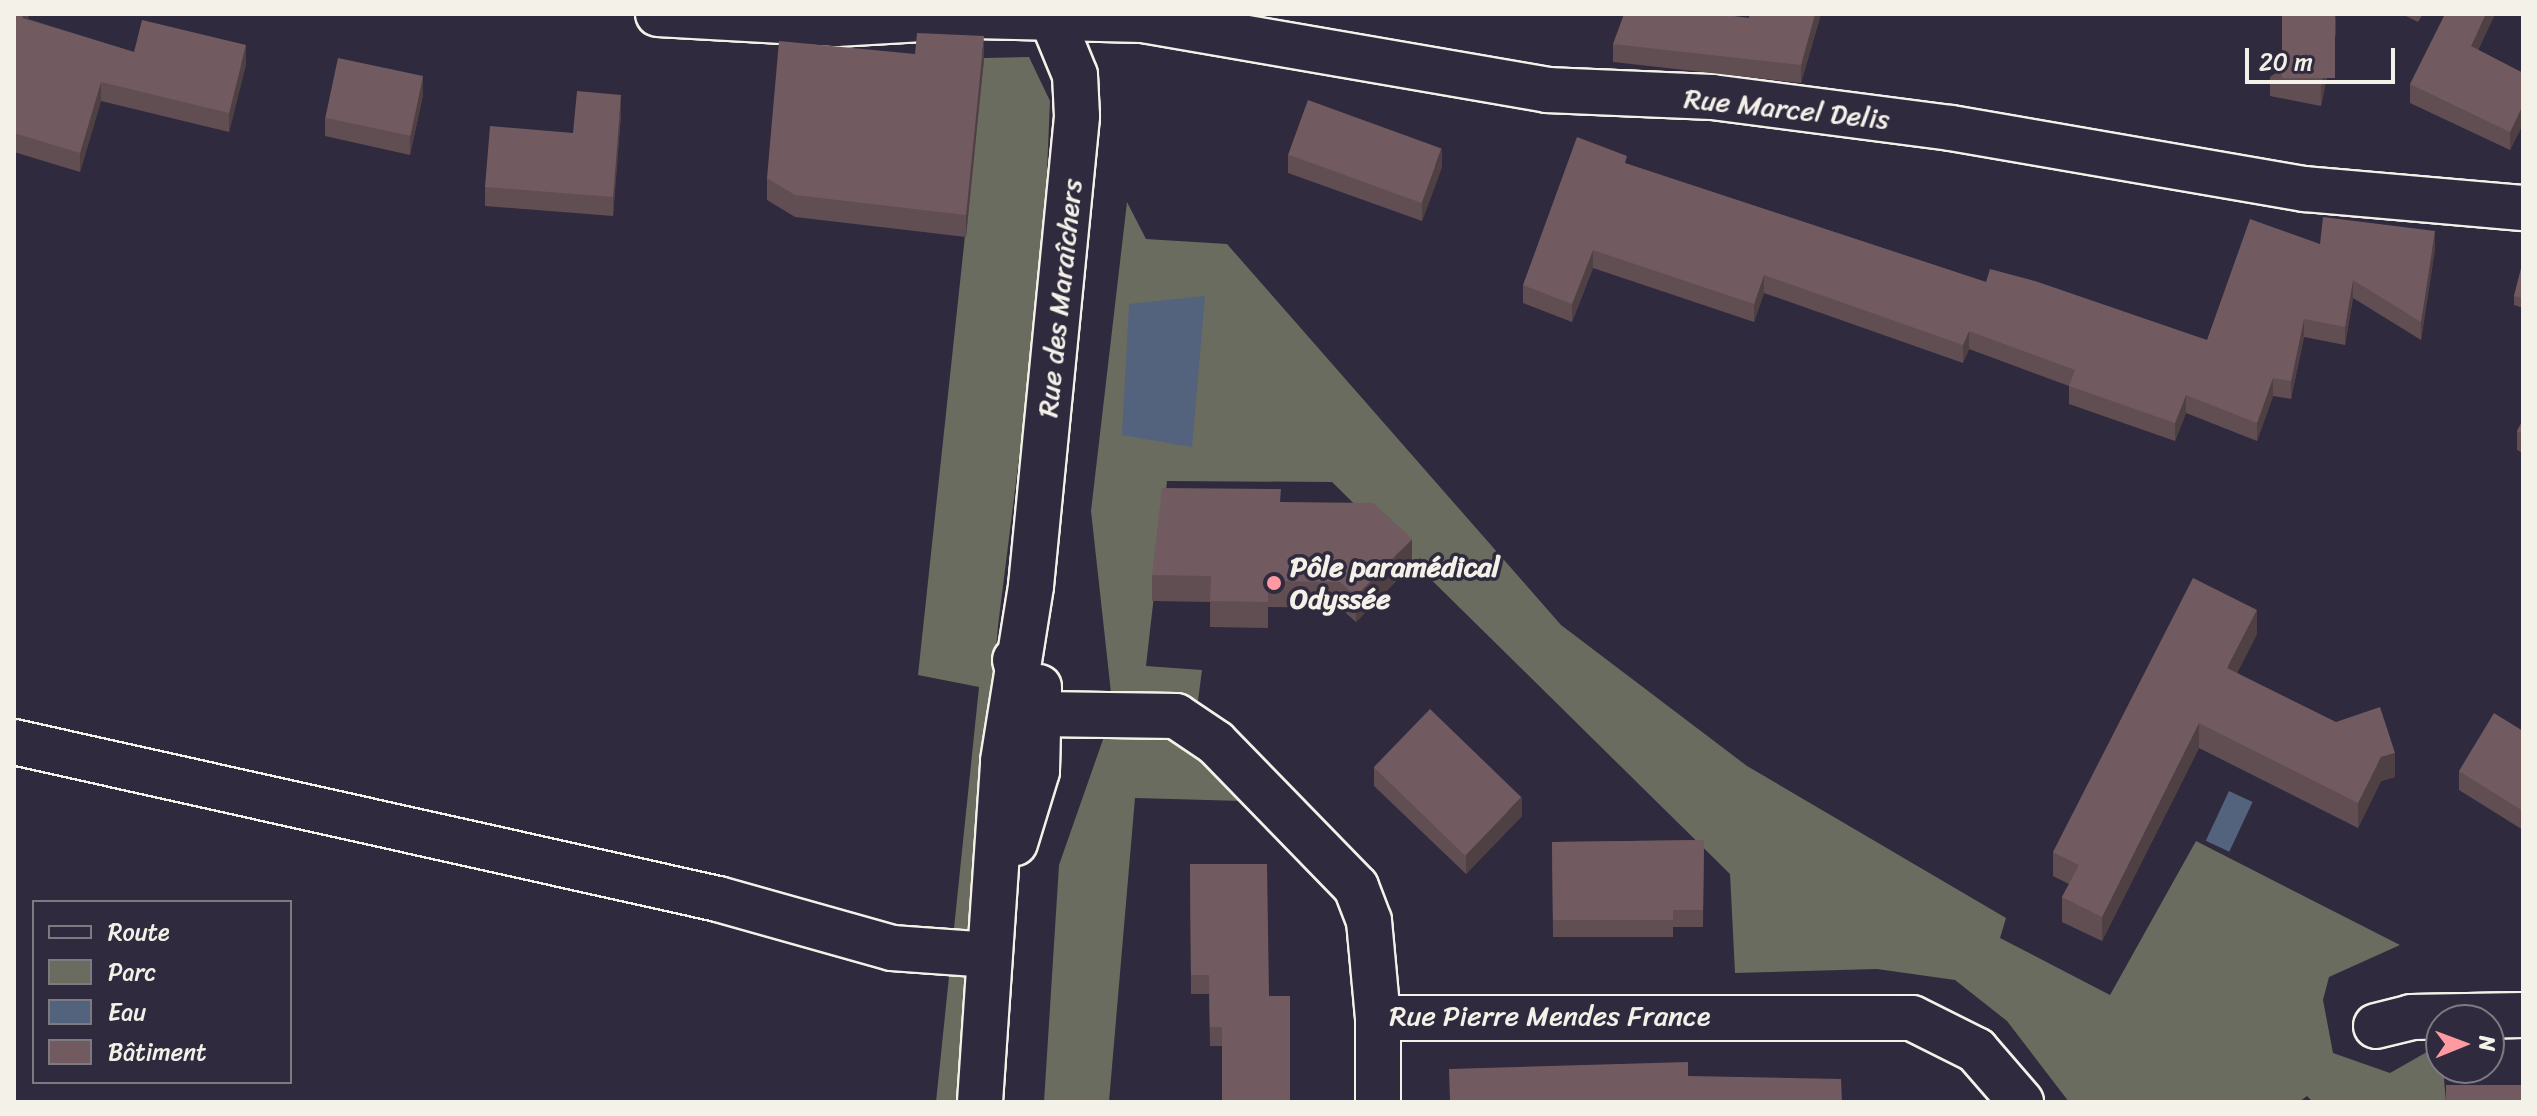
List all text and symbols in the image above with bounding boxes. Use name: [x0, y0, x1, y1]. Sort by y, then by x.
scale bar: [2249, 32, 2399, 82]
text: 20 m: [2259, 41, 2313, 83]
street label: Rue Marcel Delis: [1683, 82, 1891, 136]
street label: Rue des Maraîchers: [1031, 177, 1089, 419]
place label: Pôle paramédical Odyssée: [1290, 550, 1500, 616]
marker: Pôle paramédical Odyssée: [1265, 574, 1283, 592]
legend: [32, 900, 292, 1084]
text: Route: [108, 911, 170, 953]
text: Parc: [108, 951, 156, 993]
text: Eau: [108, 991, 146, 1033]
street label: Rue Pierre Mendes France: [1389, 999, 1711, 1033]
north arrow: [2425, 1004, 2505, 1084]
text: Bâtiment: [108, 1031, 207, 1073]
text: N: [2468, 1036, 2507, 1052]

